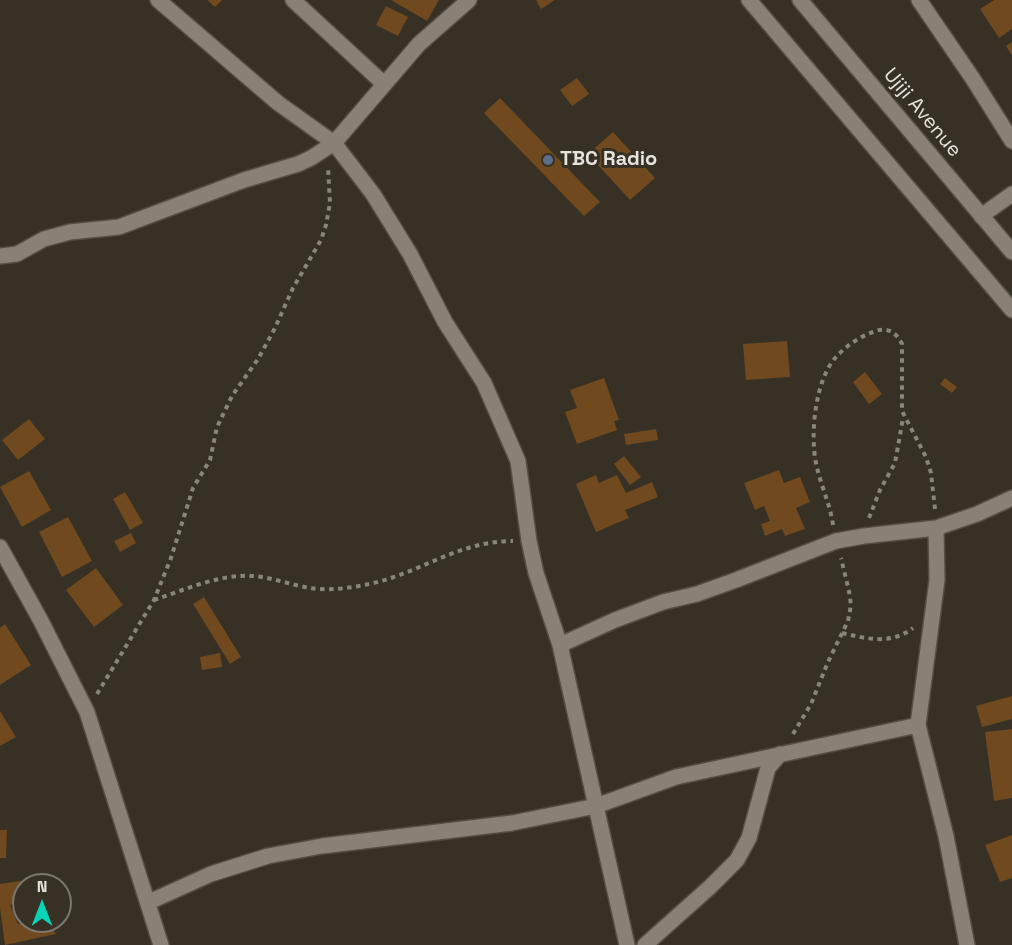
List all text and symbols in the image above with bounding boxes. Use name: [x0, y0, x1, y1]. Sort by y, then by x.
street label: Ujiji Avenue: [878, 64, 966, 162]
place label: TBC Radio: [560, 148, 657, 172]
marker: TBC Radio: [541, 153, 555, 167]
north arrow: [12, 873, 72, 933]
text: N: [37, 876, 47, 897]

